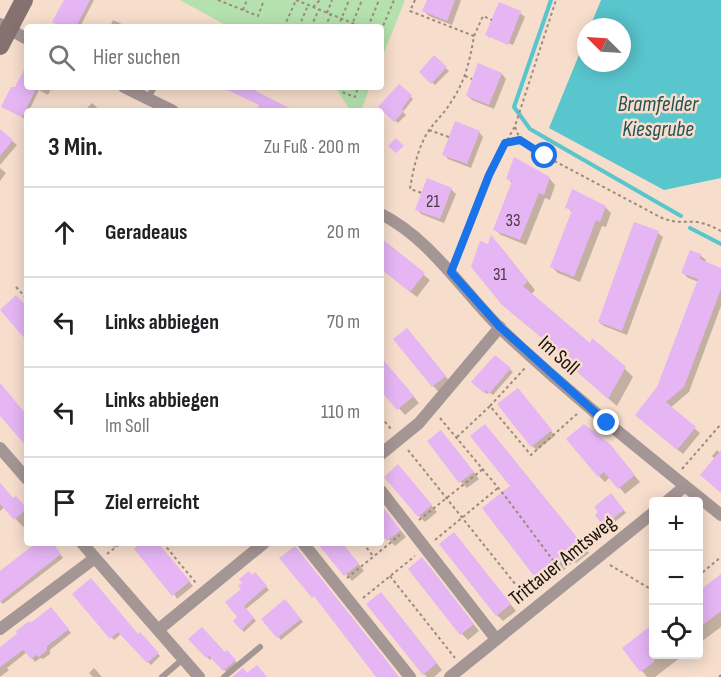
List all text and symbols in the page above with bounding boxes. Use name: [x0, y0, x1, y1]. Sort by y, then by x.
north arrow: [577, 18, 631, 72]
search box: [24, 24, 384, 90]
icon: search: [45, 41, 78, 74]
text: Hier suchen: [93, 44, 181, 71]
water label: Bramfelder Kiesgrube: [618, 91, 699, 143]
text: 3 Min.: [48, 132, 103, 163]
text: Zu Fuß · 200 m: [264, 135, 360, 159]
route start: [531, 142, 557, 168]
house number: 21: [426, 191, 441, 212]
house number: 33: [505, 210, 521, 231]
icon: ahead: [48, 216, 81, 249]
text: Geradeaus: [105, 219, 188, 246]
text: 20 m: [327, 220, 360, 244]
house number: 31: [493, 264, 508, 285]
icon: left: [48, 306, 81, 339]
text: Links abbiegen: [105, 309, 219, 336]
text: 70 m: [327, 310, 360, 334]
street label: Im Soll: [533, 330, 584, 380]
text: Links abbiegen: [105, 387, 219, 414]
icon: left: [48, 396, 81, 429]
text: 110 m: [321, 400, 360, 424]
route end: [593, 409, 619, 435]
text: Im Soll: [105, 414, 149, 438]
icon: arrive: [48, 486, 81, 519]
text: Ziel erreicht: [105, 489, 200, 516]
map controls: [649, 497, 703, 659]
button: +: [649, 497, 703, 551]
street label: Trittauer Amtsweg: [504, 510, 621, 611]
button: −: [649, 551, 703, 605]
button: locate: [649, 605, 703, 659]

